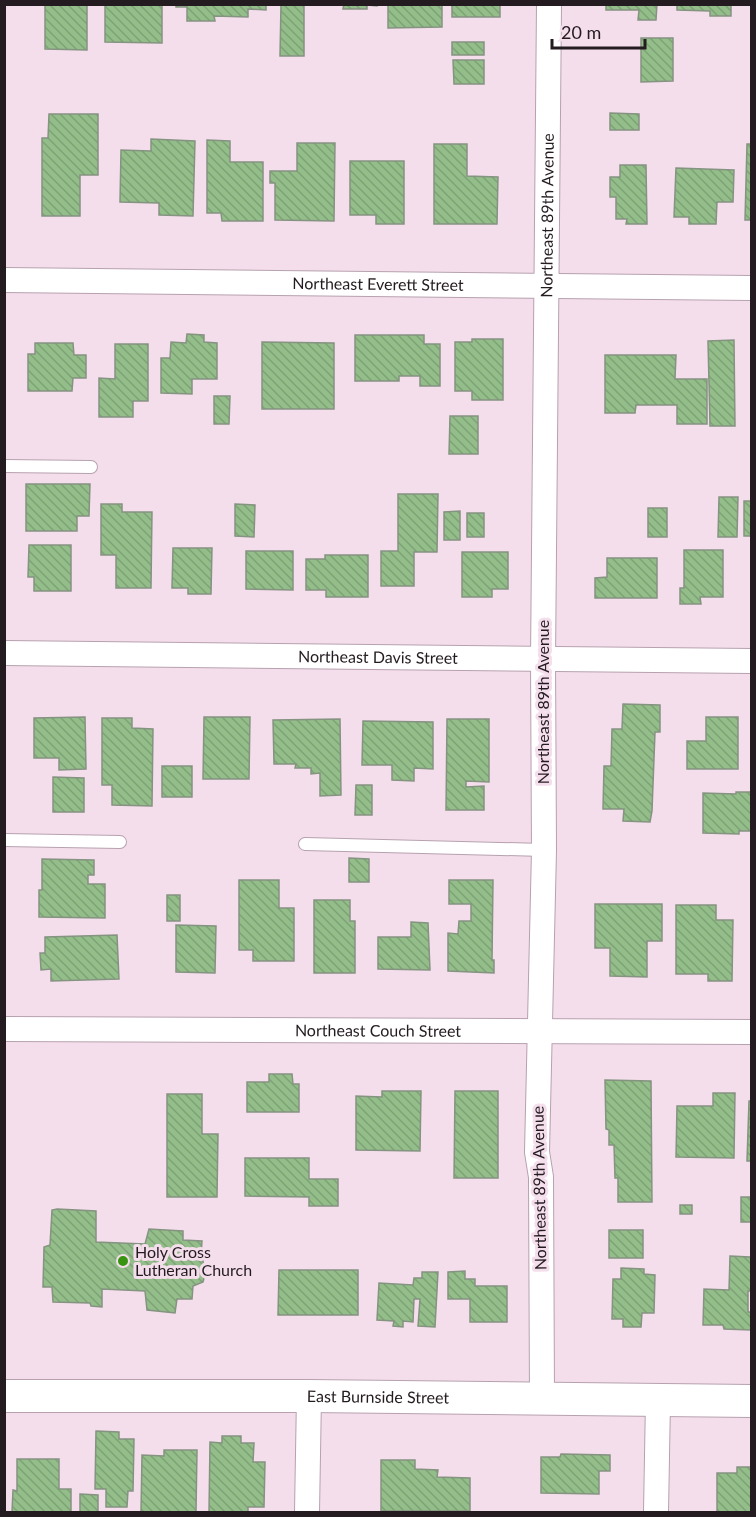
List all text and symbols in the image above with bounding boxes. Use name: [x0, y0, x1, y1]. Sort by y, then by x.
scale bar: [552, 12, 645, 50]
text: 20 m: [561, 21, 601, 43]
street label: Northeast 89th Avenue: [536, 133, 557, 298]
street label: Northeast Everett Street: [292, 273, 464, 294]
street label: Northeast 89th Avenue: [533, 620, 552, 784]
street label: Northeast Davis Street: [298, 646, 458, 667]
street label: Northeast Couch Street: [295, 1020, 461, 1040]
street label: Northeast 89th Avenue: [528, 1106, 549, 1270]
place label: Holy Cross Lutheran Church: [135, 1242, 252, 1279]
marker: Holy Cross Lutheran Church: [116, 1254, 130, 1268]
street label: East Burnside Street: [307, 1386, 449, 1407]

